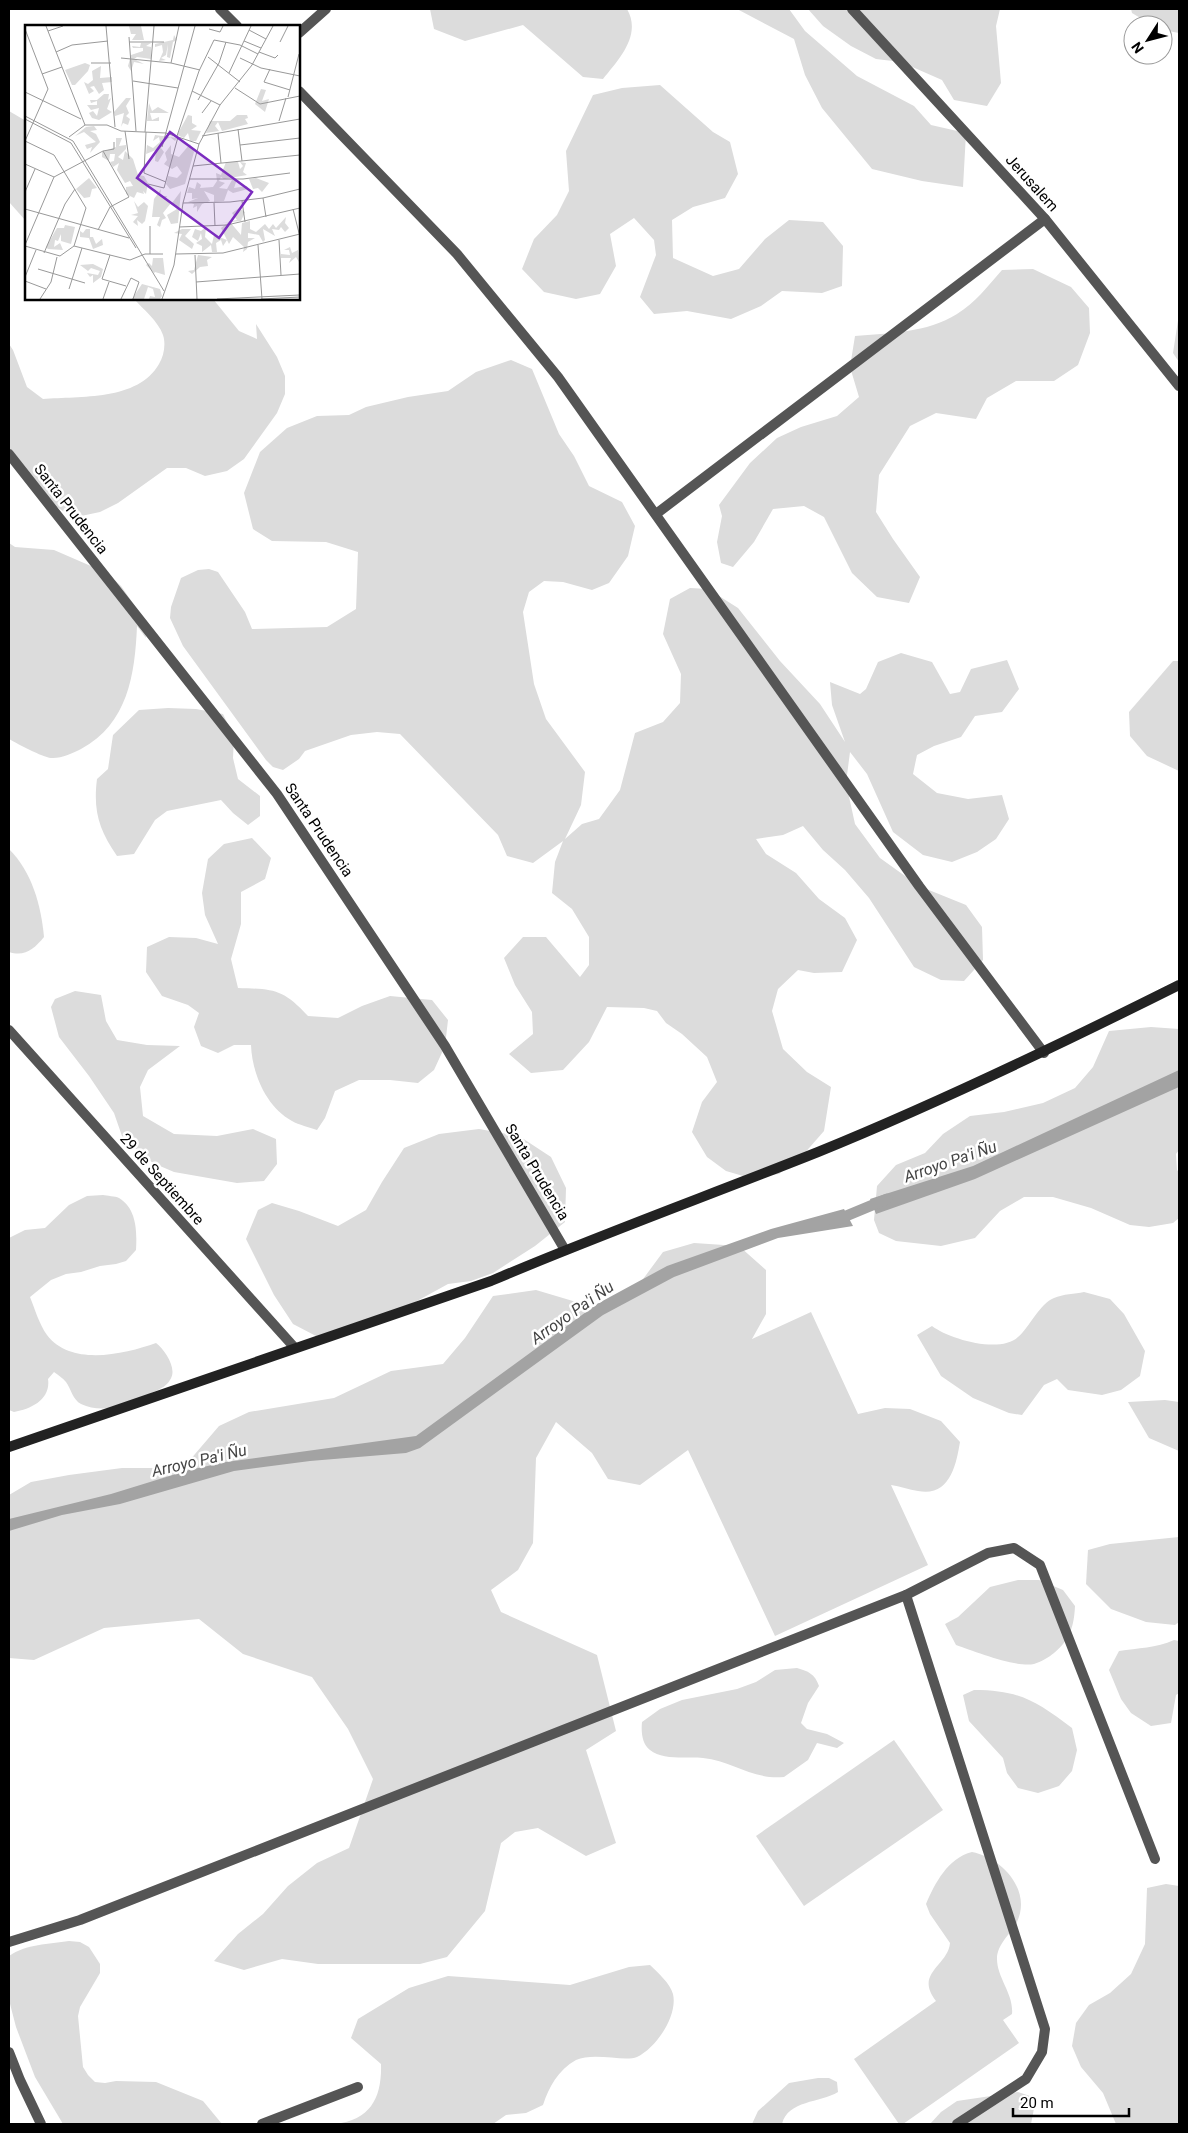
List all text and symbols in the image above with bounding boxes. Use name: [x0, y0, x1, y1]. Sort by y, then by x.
north arrow: [1123, 15, 1173, 65]
inset map: [25, 25, 300, 300]
text: N: [1128, 39, 1147, 56]
street label: Jerusalem: [1002, 151, 1062, 215]
street label: Santa Prudencia: [30, 460, 112, 558]
street label: Santa Prudencia: [281, 780, 357, 880]
street label: Santa Prudencia: [501, 1121, 573, 1223]
street label: 29 de Septiembre: [116, 1130, 208, 1229]
water label: Arroyo Pa'i Ñu: [900, 1136, 999, 1187]
water label: Arroyo Pa'i Ñu: [526, 1276, 618, 1349]
water label: Arroyo Pa'i Ñu: [149, 1439, 249, 1481]
scale bar: [1013, 2086, 1129, 2118]
text: 20 m: [1020, 2094, 1054, 2112]

